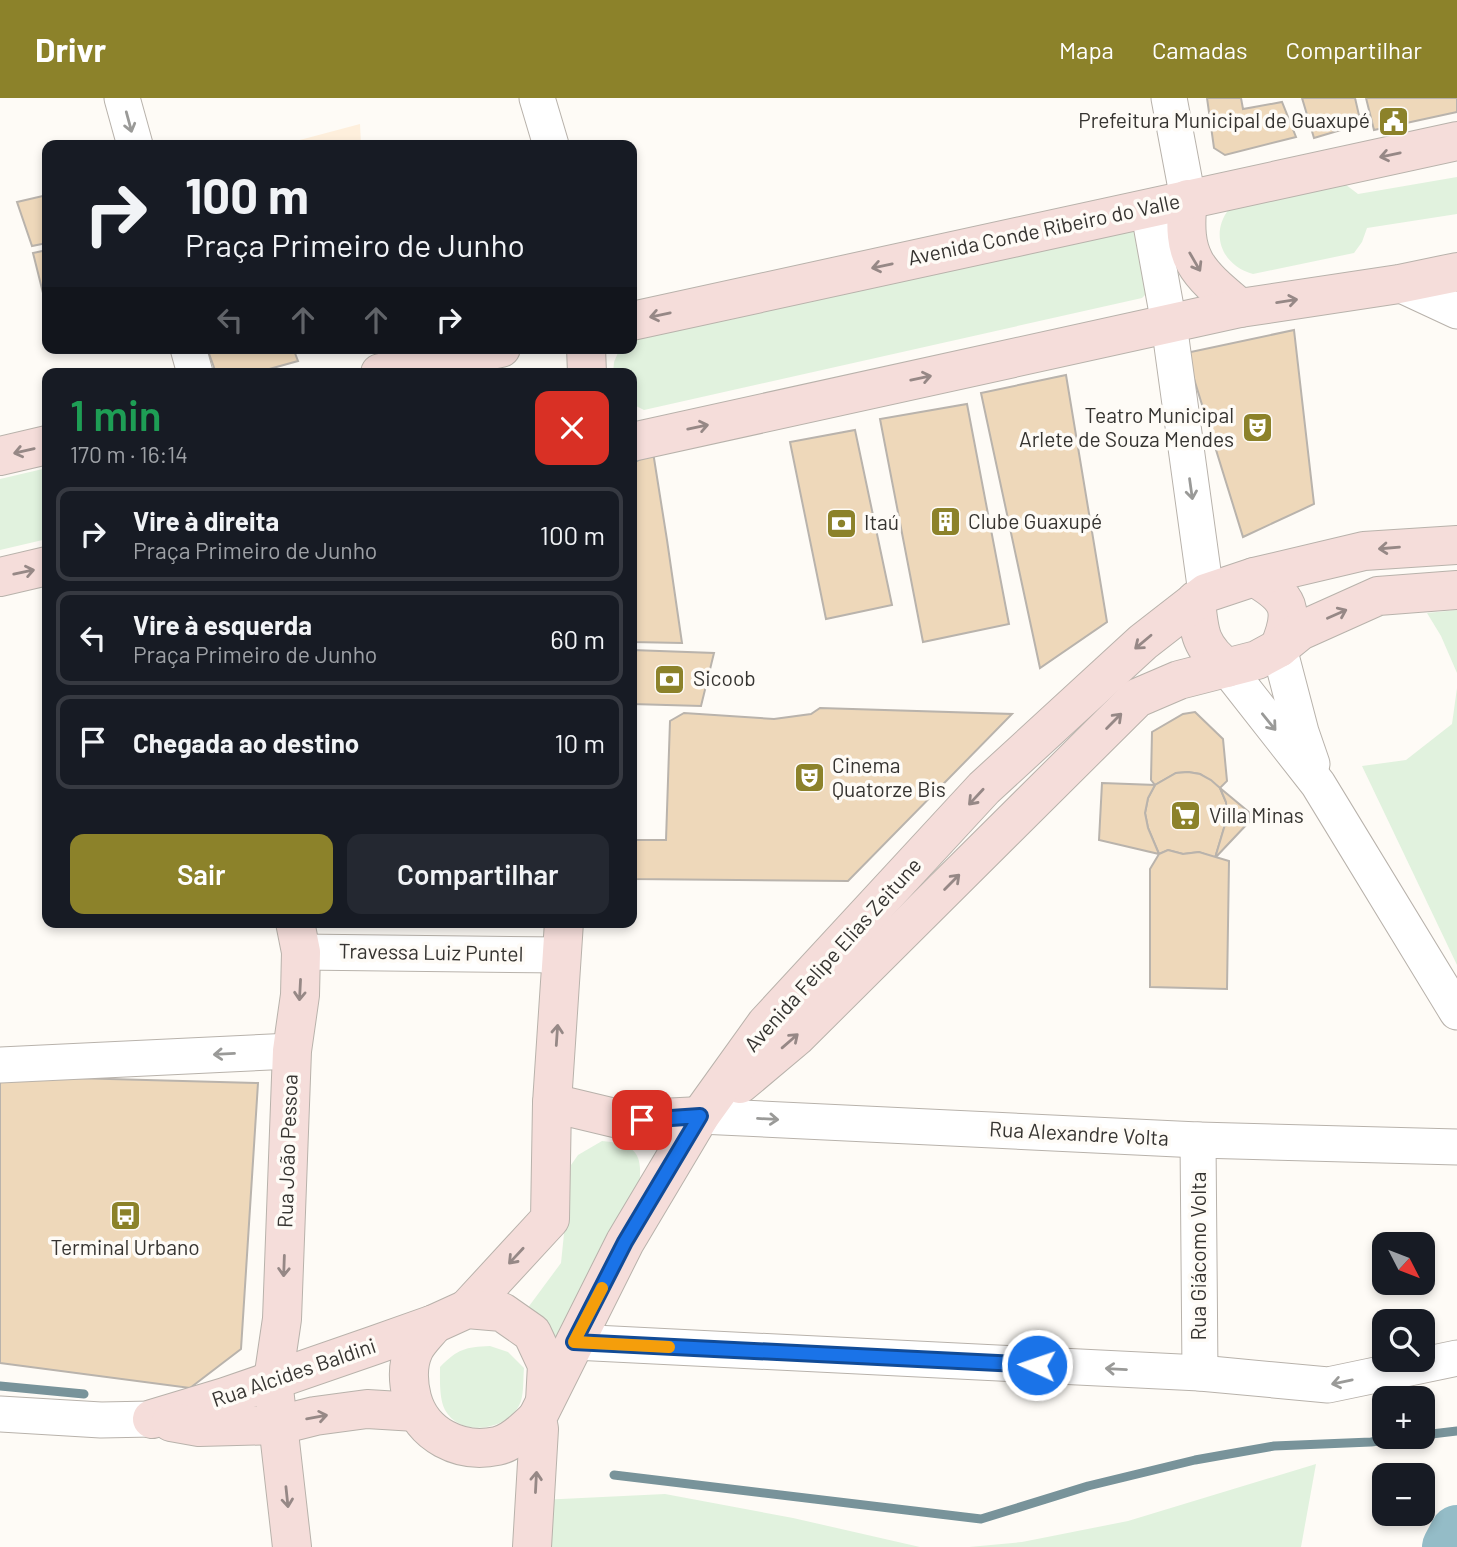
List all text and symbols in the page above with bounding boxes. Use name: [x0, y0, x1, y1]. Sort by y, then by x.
text: Drivr: [35, 29, 106, 69]
text: Mapa: [1059, 35, 1114, 64]
text: Camadas: [1152, 35, 1248, 64]
text: Compartilhar: [1286, 35, 1422, 64]
public building icon: Prefeitura Municipal de Guaxupé: [1376, 104, 1410, 138]
place label: Prefeitura Municipal de Guaxupé: [1078, 107, 1370, 132]
one-way arrow: [123, 110, 136, 132]
one-way arrow: [1379, 149, 1402, 162]
text: 100 m: [185, 165, 309, 224]
icon: right: [70, 168, 161, 259]
street label: Avenida Conde Ribeiro do Valle: [905, 187, 1182, 270]
text: Praça Primeiro de Junho: [185, 225, 525, 263]
one-way arrow: [1188, 251, 1202, 271]
one-way arrow: [871, 260, 894, 273]
one-way arrow: [1275, 294, 1298, 307]
icon: left: [211, 301, 249, 339]
icon: ahead: [284, 301, 322, 339]
icon: ahead: [357, 301, 395, 339]
icon: right: [430, 301, 468, 339]
one-way arrow: [649, 308, 672, 322]
one-way arrow: [909, 371, 932, 385]
text: 1 min: [70, 389, 162, 439]
button: close: [535, 391, 609, 465]
place label: Teatro Municipal Arlete de Souza Mendes: [1019, 402, 1234, 451]
theatre icon: Teatro Municipal Arlete de Souza Mendes: [1240, 411, 1274, 445]
one-way arrow: [686, 420, 709, 434]
text: 170 m · 16:14: [70, 440, 188, 468]
one-way arrow: [13, 444, 36, 458]
one-way arrow: [1185, 477, 1198, 500]
text: Vire à direita: [133, 505, 279, 536]
building icon: Clube Guaxupé: [928, 505, 962, 539]
bank icon: Itaú: [824, 506, 858, 540]
place label: Clube Guaxupé: [968, 508, 1102, 533]
place label: Itaú: [864, 509, 899, 534]
icon: right: [74, 515, 112, 553]
text: 100 m: [540, 519, 605, 550]
text: Praça Primeiro de Junho: [133, 536, 377, 564]
one-way arrow: [1378, 542, 1401, 555]
one-way arrow: [12, 564, 35, 578]
one-way arrow: [1326, 607, 1348, 620]
text: Vire à esquerda: [133, 609, 312, 640]
icon: left: [74, 619, 112, 657]
text: 60 m: [550, 623, 605, 654]
one-way arrow: [1134, 634, 1152, 650]
text: Praça Primeiro de Junho: [133, 640, 377, 668]
bank icon: Sicoob: [653, 662, 687, 696]
place label: Sicoob: [693, 665, 756, 690]
one-way arrow: [1261, 712, 1276, 731]
one-way arrow: [1105, 713, 1122, 730]
icon: arrive: [74, 723, 112, 761]
text: Chegada ao destino: [133, 727, 359, 758]
text: 10 m: [555, 727, 605, 758]
place label: Cinema Quatorze Bis: [832, 752, 946, 801]
theatre icon: Cinema Quatorze Bis: [792, 761, 826, 795]
one-way arrow: [968, 788, 984, 806]
supermarket icon: Villa Minas: [1169, 799, 1203, 833]
place label: Villa Minas: [1209, 802, 1304, 827]
button: Sair: [70, 834, 333, 914]
button: Compartilhar: [347, 834, 609, 914]
street label: Avenida Felipe Elias Zeitune: [738, 852, 926, 1056]
one-way arrow: [944, 873, 961, 890]
street label: Travessa Luiz Puntel: [338, 937, 524, 966]
one-way arrow: [293, 978, 306, 1001]
one-way arrow: [550, 1023, 563, 1046]
one-way arrow: [781, 1033, 799, 1049]
one-way arrow: [213, 1048, 236, 1061]
street label: Rua João Pessoa: [271, 1074, 302, 1228]
pin: [612, 1090, 672, 1150]
icon: arrive: [623, 1101, 661, 1139]
one-way arrow: [757, 1113, 780, 1126]
street label: Rua Alexandre Volta: [989, 1115, 1170, 1150]
street label: Rua Giácomo Volta: [1185, 1172, 1210, 1341]
bus stop icon: Terminal Urbano: [108, 1199, 142, 1233]
north arrow: [1372, 1232, 1435, 1295]
map controls: [1372, 1232, 1435, 1526]
place label: Terminal Urbano: [50, 1234, 200, 1259]
one-way arrow: [508, 1247, 525, 1264]
one-way arrow: [277, 1254, 290, 1277]
button: search: [1372, 1309, 1435, 1372]
position arrow: [1000, 1328, 1074, 1402]
street label: Rua Alcides Baldini: [208, 1332, 379, 1411]
one-way arrow: [1104, 1362, 1127, 1375]
one-way arrow: [1331, 1375, 1354, 1389]
button: +: [1372, 1386, 1435, 1449]
one-way arrow: [305, 1409, 328, 1423]
button: −: [1372, 1463, 1435, 1526]
one-way arrow: [529, 1471, 542, 1494]
one-way arrow: [280, 1485, 293, 1508]

